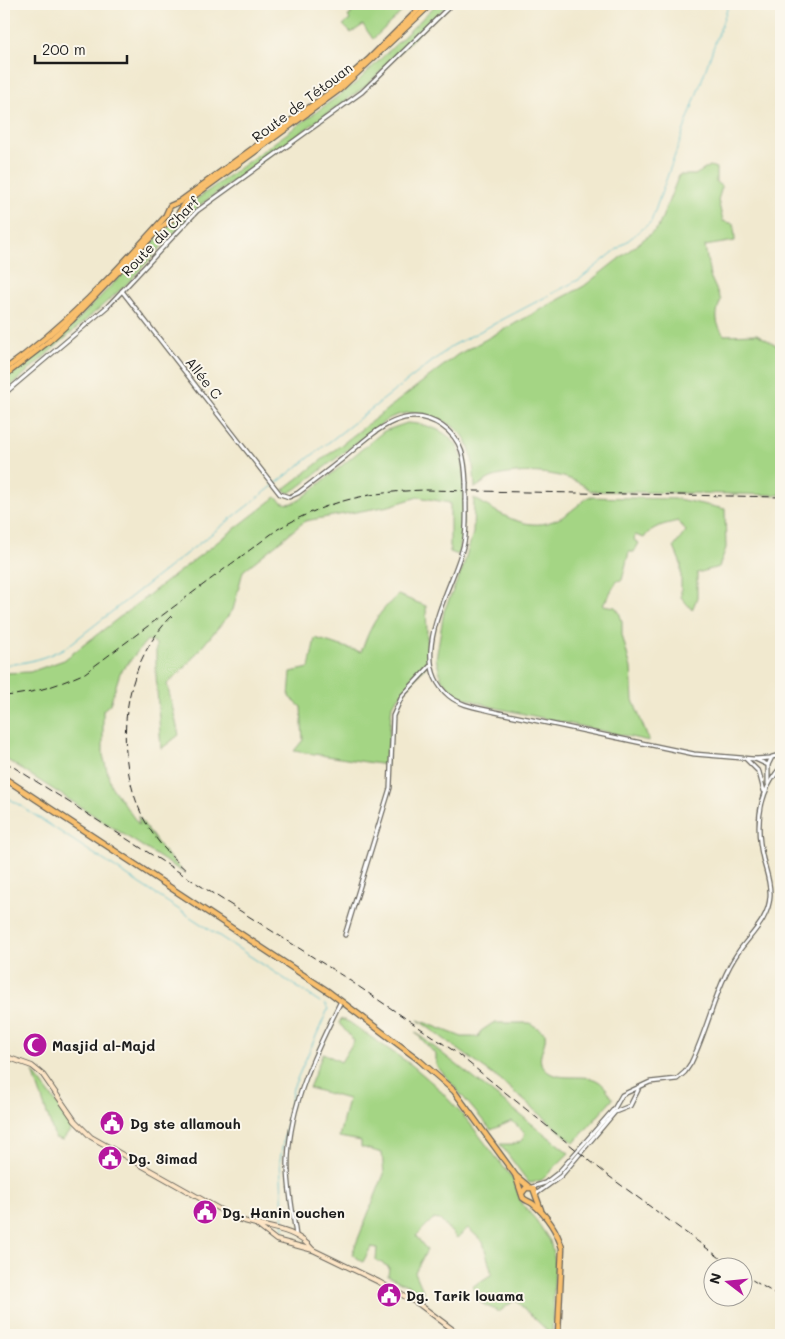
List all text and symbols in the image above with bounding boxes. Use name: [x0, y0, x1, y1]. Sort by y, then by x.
scale bar: [35, 32, 128, 64]
text: 200 m: [42, 39, 86, 59]
street label: Route de Tétouan: [248, 58, 356, 146]
street label: Route du Charf: [117, 191, 203, 280]
street label: Allée C: [182, 353, 226, 403]
mosque icon: Masjid al-Majd: [22, 1032, 48, 1058]
place label: Masjid al-Majd: [52, 1036, 155, 1055]
public building icon: Dg ste allamouh: [99, 1110, 125, 1136]
place label: Dg ste allamouh: [130, 1114, 241, 1133]
public building icon: Dg. 3imad: [97, 1145, 123, 1171]
place label: Dg. 3imad: [128, 1149, 198, 1168]
public building icon: Dg. Hanin ouchen: [192, 1199, 218, 1225]
place label: Dg. Hanin ouchen: [222, 1203, 345, 1222]
north arrow: [702, 1256, 752, 1306]
text: N: [704, 1271, 726, 1286]
public building icon: Dg. Tarik louama: [376, 1282, 402, 1308]
place label: Dg. Tarik louama: [406, 1286, 524, 1305]

